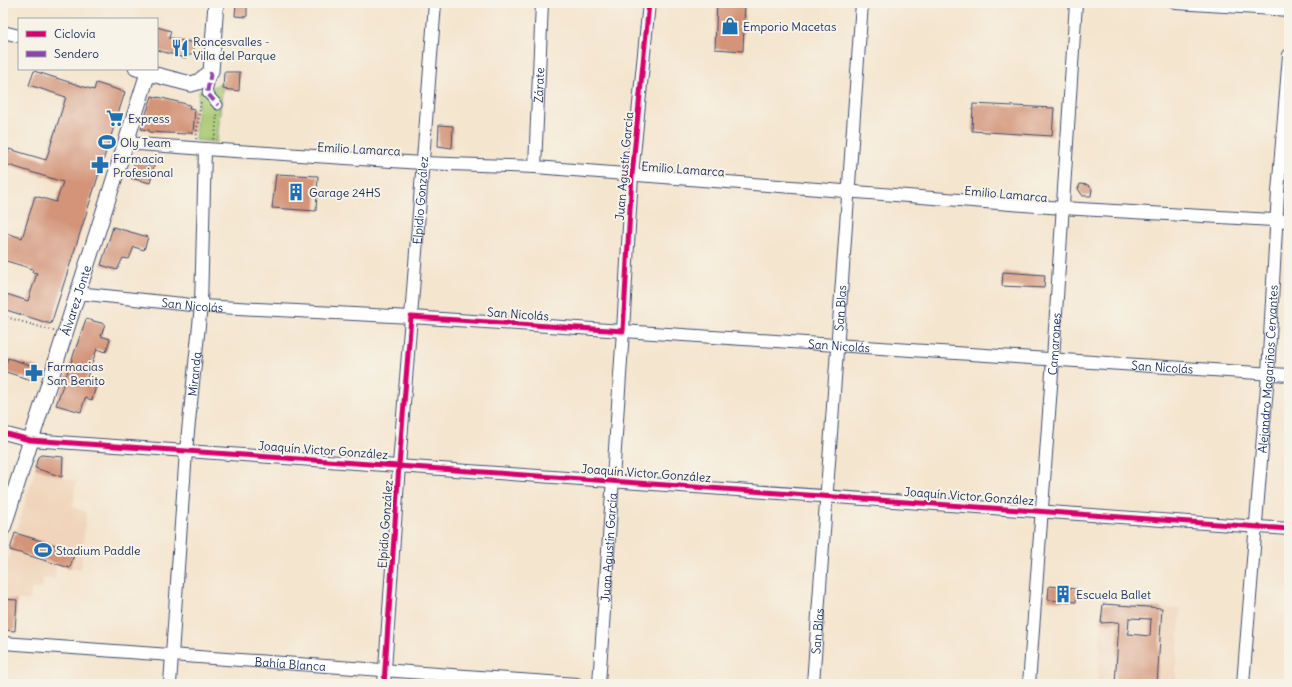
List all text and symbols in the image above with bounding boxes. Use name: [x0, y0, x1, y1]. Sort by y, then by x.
shop icon: Emporio Macetas: [720, 16, 740, 36]
legend: [18, 18, 158, 70]
place label: Emporio Macetas: [743, 19, 836, 34]
text: Ciclovía: [54, 26, 96, 41]
place label: Roncesvalles - Villa del Parque: [193, 34, 276, 63]
restaurant icon: Roncesvalles - Villa del Parque: [170, 38, 190, 58]
text: Sendero: [54, 46, 99, 61]
street label: Zárate: [530, 67, 547, 103]
supermarket icon: Express: [105, 108, 125, 128]
place label: Express: [128, 111, 170, 126]
street label: Juan Agustín García: [612, 111, 636, 221]
sports icon: Oly Team: [97, 132, 117, 152]
place label: Oly Team: [120, 135, 171, 150]
street label: Emilio Lamarca: [317, 139, 401, 159]
place label: Farmacia Profesional: [113, 151, 173, 180]
pharmacy icon: Farmacia Profesional: [90, 155, 110, 175]
street label: Elpidio González: [409, 155, 431, 245]
street label: Emilio Lamarca: [641, 159, 725, 179]
building icon: Garage 24HS: [286, 182, 306, 202]
street label: Emilio Lamarca: [964, 183, 1048, 205]
place label: Garage 24HS: [309, 185, 381, 200]
street label: Álvarez Jonte: [57, 263, 94, 337]
street label: San Blas: [831, 284, 849, 332]
street label: Alejandro Magariños Cervantes: [1254, 284, 1280, 454]
street label: San Nicolás: [161, 294, 224, 315]
street label: San Nicolás: [487, 304, 549, 324]
street label: Camarones: [1044, 312, 1063, 376]
street label: San Nicolás: [808, 336, 871, 355]
street label: Miranda: [184, 351, 204, 397]
street label: San Nicolás: [1131, 357, 1194, 376]
place label: Farmacias San Benito: [47, 359, 105, 388]
pharmacy icon: Farmacias San Benito: [24, 363, 44, 383]
street label: Joaquín Victor González: [257, 438, 389, 462]
street label: Joaquín Victor González: [580, 461, 712, 485]
street label: Elpidio González: [374, 479, 396, 569]
street label: Joaquín Victor González: [903, 484, 1035, 508]
street label: Juan Agustín García: [597, 492, 619, 602]
sports icon: Stadium Paddle: [33, 540, 53, 560]
place label: Stadium Paddle: [56, 543, 140, 558]
building icon: Escuela Ballet: [1053, 584, 1073, 604]
place label: Escuela Ballet: [1076, 587, 1151, 602]
street label: San Blas: [808, 608, 826, 655]
street label: Bahía Blanca: [254, 653, 327, 674]

